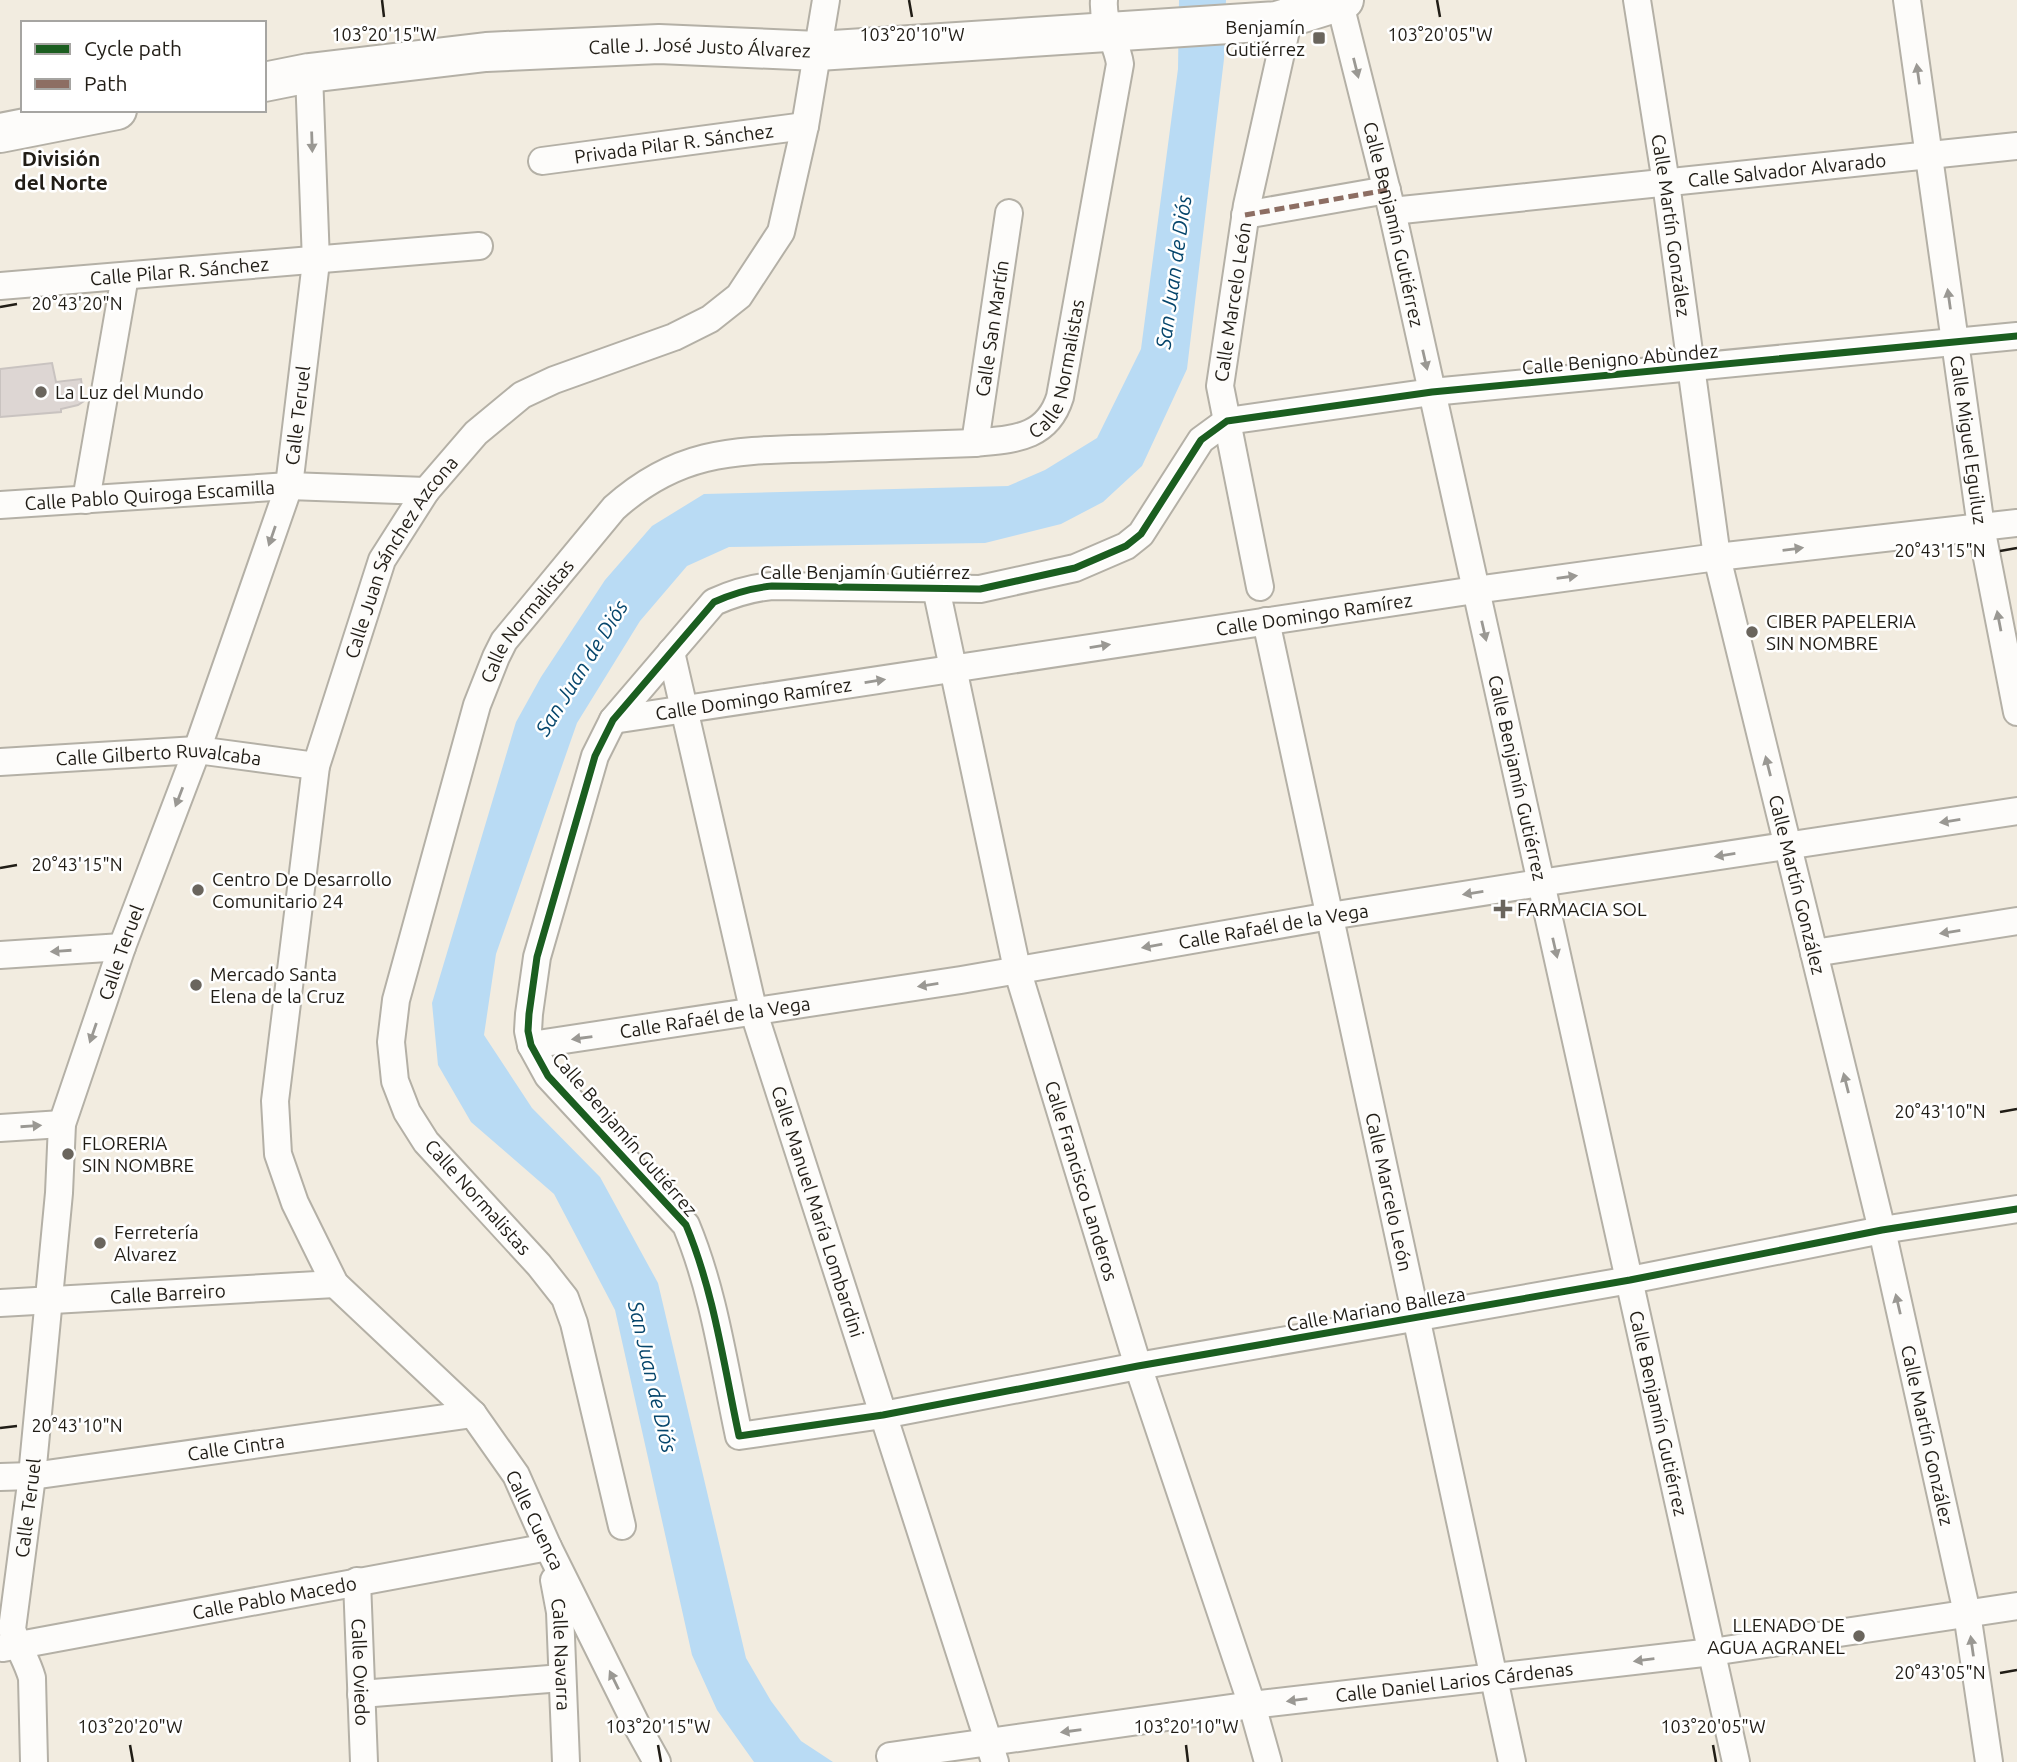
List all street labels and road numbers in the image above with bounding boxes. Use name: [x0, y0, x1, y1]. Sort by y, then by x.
street label: Calle J. José Justo Álvarez: [588, 33, 812, 62]
street label: Privada Pilar R. Sánchez: [573, 119, 775, 168]
street label: Calle Benjamín Gutiérrez: [1359, 119, 1428, 329]
street label: Calle Martín González: [1647, 132, 1695, 318]
street label: Calle Salvador Alvarado: [1687, 149, 1887, 191]
street label: Calle Marcelo León: [1210, 220, 1255, 383]
street label: Calle Pilar R. Sánchez: [89, 253, 270, 289]
street label: Calle San Martín: [971, 259, 1013, 398]
street label: Calle Normalistas: [1025, 297, 1088, 443]
street label: Calle Benigno Abùndez: [1521, 339, 1719, 379]
street label: Calle Miguel Eguiluz: [1946, 354, 1992, 526]
street label: Calle Teruel: [281, 364, 314, 466]
street label: Calle Juan Sánchez Azcona: [340, 452, 462, 661]
street label: Calle Pablo Quiroga Escamilla: [24, 476, 276, 514]
street label: Calle Normalistas: [476, 555, 578, 686]
street label: Calle Benjamín Gutiérrez: [760, 561, 970, 583]
street label: Calle Domingo Ramírez: [1214, 589, 1414, 640]
street label: Calle Domingo Ramírez: [654, 673, 853, 724]
street label: Calle Benjamín Gutiérrez: [1484, 673, 1551, 883]
street label: Calle Gilberto Ruvalcaba: [55, 739, 263, 770]
street label: Calle Martín González: [1765, 792, 1830, 977]
street label: Calle Rafaél de la Vega: [1177, 899, 1370, 953]
street label: Calle Teruel: [94, 902, 148, 1003]
street label: Calle Rafaél de la Vega: [618, 992, 812, 1042]
street label: Calle Benjamín Gutiérrez: [548, 1048, 702, 1221]
street label: Calle Francisco Landeros: [1041, 1078, 1122, 1284]
street label: Calle Manuel María Lombardini: [767, 1083, 869, 1340]
street label: Calle Marcelo León: [1361, 1111, 1417, 1273]
street label: Calle Normalistas: [420, 1135, 536, 1259]
street label: Calle Barreiro: [109, 1279, 226, 1308]
street label: Calle Mariano Balleza: [1285, 1282, 1467, 1336]
street label: Calle Benjamín Gutiérrez: [1625, 1308, 1692, 1518]
street label: Calle Martín González: [1897, 1343, 1958, 1528]
street label: Calle Cintra: [186, 1430, 286, 1465]
street label: Calle Teruel: [10, 1457, 45, 1559]
street label: Calle Cuenca: [501, 1466, 569, 1574]
street label: Calle Pablo Macedo: [190, 1572, 358, 1624]
street label: Calle Navarra: [547, 1596, 575, 1711]
street label: Calle Oviedo: [347, 1618, 374, 1726]
street label: Calle Daniel Larios Cárdenas: [1334, 1657, 1574, 1706]

